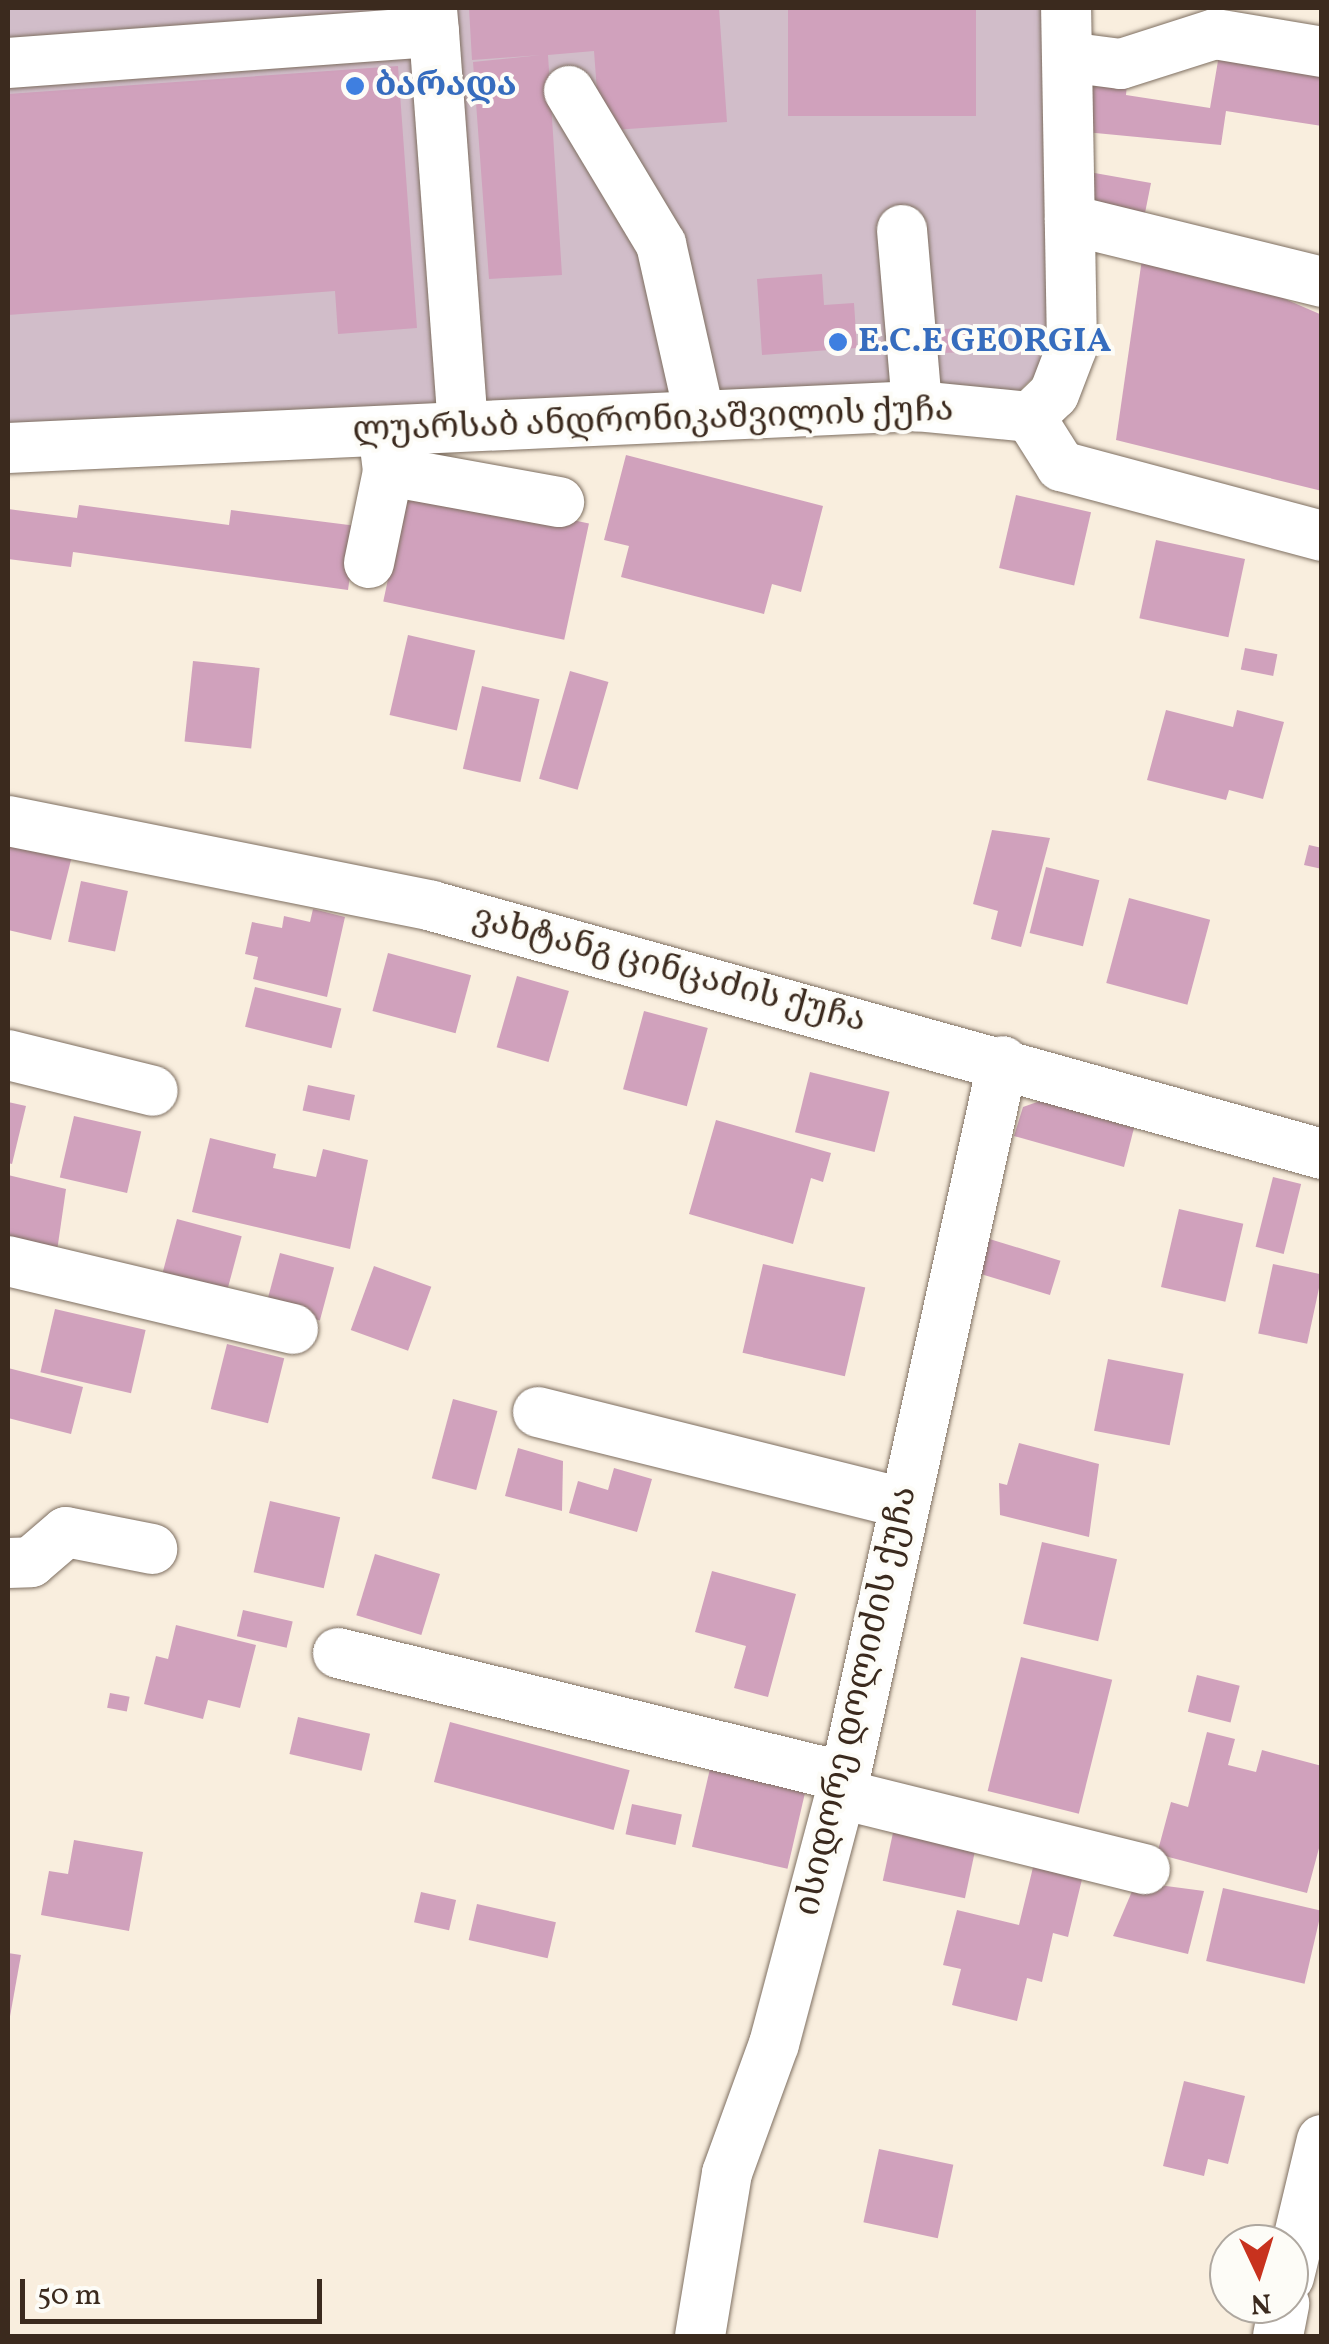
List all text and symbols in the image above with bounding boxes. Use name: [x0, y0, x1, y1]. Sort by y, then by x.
place label: ბარადა: [375, 65, 517, 107]
marker: ბარადა: [344, 75, 366, 97]
place label: E.C.E GEORGIA: [858, 321, 1111, 363]
marker: E.C.E GEORGIA: [827, 331, 849, 353]
street label: ლუარსაბ ანდრონიკაშვილის ქუჩა: [352, 390, 954, 452]
street label: ვახტანგ ცინცაძის ქუჩა: [468, 897, 870, 1043]
street label: ისიდორე დოლიძის ქუჩა: [787, 1482, 927, 1920]
north arrow: [1209, 2224, 1309, 2324]
scale bar: [25, 2259, 328, 2321]
text: 50 m: [37, 2275, 101, 2317]
text: N: [1249, 2282, 1272, 2323]

